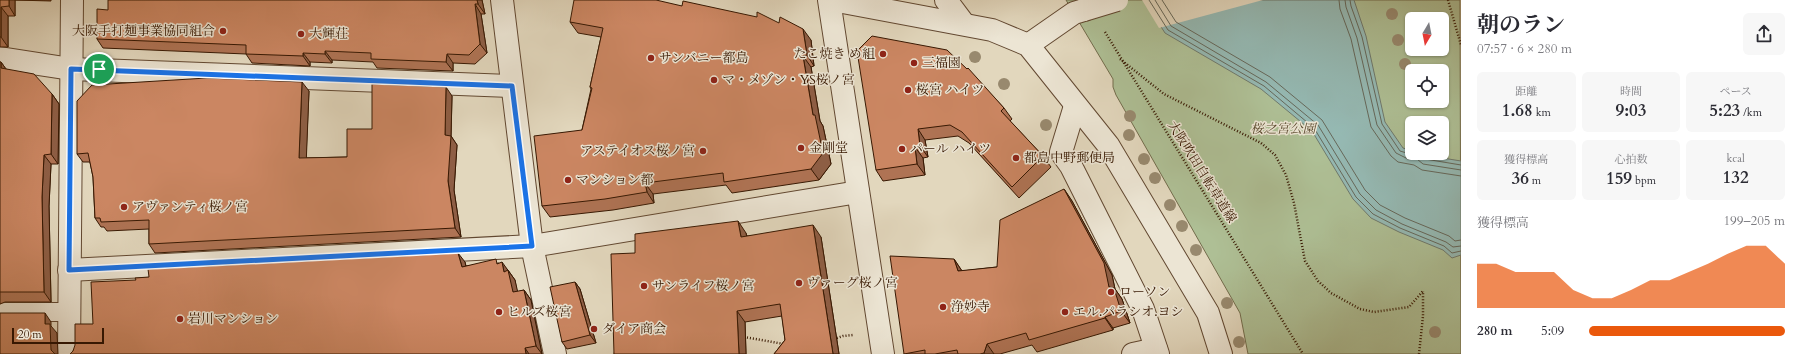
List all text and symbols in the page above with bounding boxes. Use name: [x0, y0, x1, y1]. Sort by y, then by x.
text: 朝のラン: [1477, 10, 1565, 40]
north arrow: [1405, 12, 1449, 56]
map controls: [1405, 12, 1449, 160]
button: share: [1743, 13, 1785, 55]
place label: 大阪手打麺事業協同組合: [72, 22, 215, 40]
place label: 大輝荘: [309, 25, 348, 43]
marker: 大阪手打麺事業協同組合: [218, 26, 228, 36]
marker: 大輝荘: [296, 29, 306, 39]
text: 07:57 · 6 × 280 m: [1477, 40, 1572, 58]
place label: たこ焼き め組: [794, 45, 875, 63]
place label: サンバニー都島: [659, 49, 748, 67]
marker: たこ焼き め組: [878, 49, 888, 59]
pin: [82, 52, 116, 86]
marker: サンバニー都島: [646, 53, 656, 63]
place label: 三福園: [922, 54, 961, 72]
icon: arrive: [88, 58, 110, 80]
marker: 三福園: [909, 58, 919, 68]
button: locate: [1405, 64, 1449, 108]
place label: マ・メゾン・YS桜ノ宮: [722, 71, 855, 89]
marker: マ・メゾン・YS桜ノ宮: [709, 75, 719, 85]
place label: 桜宮 ハイツ: [916, 81, 985, 99]
text: 距離: [1515, 84, 1537, 99]
text: 時間: [1620, 84, 1642, 99]
text: ペース: [1719, 84, 1752, 99]
marker: 桜宮 ハイツ: [903, 85, 913, 95]
text: 1.68: [1502, 99, 1533, 122]
text: 9:03: [1615, 99, 1647, 122]
text: 5:23: [1709, 99, 1740, 122]
text: km: [1533, 105, 1551, 120]
text: /km: [1740, 105, 1762, 120]
button: layers: [1405, 116, 1449, 160]
street label: 大阪吹田自転車道線: [1163, 118, 1241, 226]
park label: 桜之宮公園: [1250, 120, 1317, 138]
place label: 金剛堂: [809, 139, 848, 157]
place label: パール ハイツ: [910, 140, 991, 158]
place label: アステイオス桜ノ宮: [580, 142, 695, 160]
marker: 金剛堂: [796, 143, 806, 153]
marker: パール ハイツ: [897, 144, 907, 154]
marker: アステイオス桜ノ宮: [698, 146, 708, 156]
place label: 都島中野郵便局: [1024, 149, 1115, 167]
text: kcal: [1726, 151, 1745, 166]
text: 獲得標高: [1504, 152, 1548, 167]
text: 心拍数: [1614, 152, 1647, 167]
marker: 都島中野郵便局: [1011, 153, 1021, 163]
text: 132: [1723, 166, 1749, 189]
text: 36: [1511, 167, 1529, 190]
text: 159: [1606, 167, 1632, 190]
place label: マンション都: [576, 171, 653, 189]
text: m: [1529, 173, 1541, 188]
text: bpm: [1632, 173, 1656, 188]
marker: マンション都: [563, 175, 573, 185]
place label: アヴァンティ桜ノ宮: [132, 198, 248, 216]
marker: アヴァンティ桜ノ宮: [119, 202, 129, 212]
text: 199–205 m: [1723, 212, 1785, 230]
text: 獲得標高: [1477, 214, 1529, 232]
place label: ヴァーグ桜ノ宮: [807, 274, 898, 292]
place label: サンライフ桜ノ宮: [652, 277, 755, 295]
marker: ヴァーグ桜ノ宮: [794, 278, 804, 288]
marker: サンライフ桜ノ宮: [639, 281, 649, 291]
place label: ローソン: [1119, 283, 1170, 301]
marker: ローソン: [1106, 287, 1116, 297]
place label: 浄妙寺: [951, 298, 990, 316]
marker: 浄妙寺: [938, 302, 948, 312]
place label: ヒルズ桜宮: [507, 303, 572, 321]
place label: エル.パラシオ.ヨシ: [1073, 303, 1184, 321]
marker: ヒルズ桜宮: [494, 307, 504, 317]
marker: エル.パラシオ.ヨシ: [1060, 307, 1070, 317]
place label: 岩川マンション: [188, 310, 278, 328]
marker: 岩川マンション: [175, 314, 185, 324]
place label: ダイア商会: [602, 320, 666, 338]
text: 280 m: [1477, 322, 1512, 340]
text: 5:09: [1541, 322, 1564, 340]
marker: ダイア商会: [589, 324, 599, 334]
scale bar: [12, 326, 104, 345]
text: 20 m: [18, 327, 42, 342]

